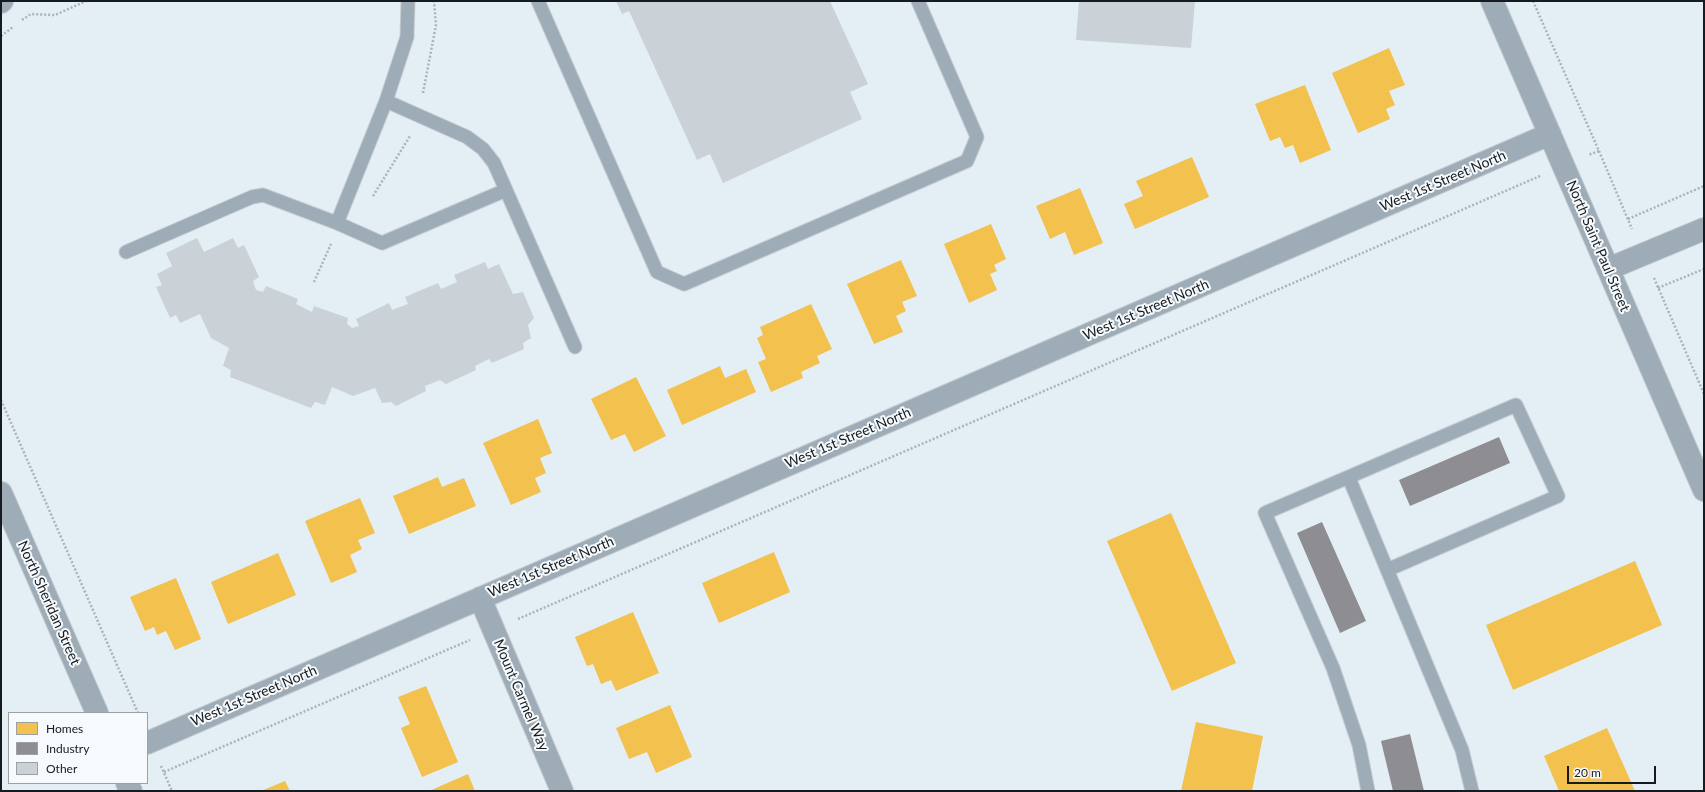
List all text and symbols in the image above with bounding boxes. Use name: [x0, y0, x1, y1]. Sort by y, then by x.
street label: West 1st Street North: [1377, 147, 1509, 215]
street label: North Saint Paul Street: [1563, 178, 1633, 314]
street label: West 1st Street North: [1080, 276, 1212, 344]
street label: West 1st Street North: [782, 404, 914, 472]
street label: West 1st Street North: [485, 533, 617, 601]
street label: North Sheridan Street: [14, 538, 84, 668]
street label: Mount Carmel Way: [490, 637, 552, 753]
street label: West 1st Street North: [188, 662, 320, 730]
legend: [8, 712, 148, 784]
text: Homes: [46, 721, 83, 736]
text: Industry: [46, 741, 89, 756]
scale bar: [1569, 758, 1658, 784]
text: Other: [46, 761, 77, 776]
text: 20 m: [1574, 765, 1601, 780]

